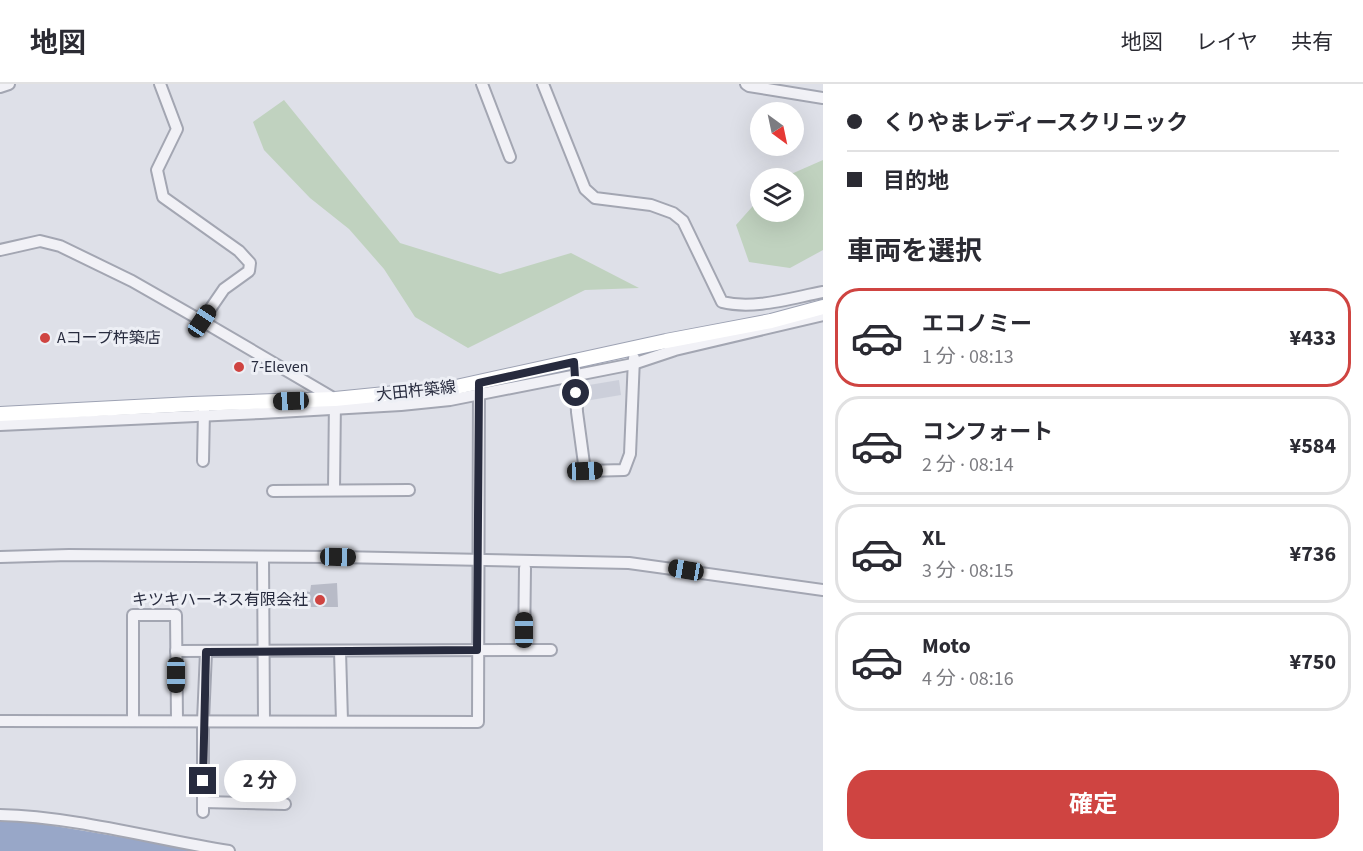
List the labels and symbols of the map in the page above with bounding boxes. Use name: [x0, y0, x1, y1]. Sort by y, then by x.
north arrow: [750, 102, 804, 156]
car: [184, 301, 220, 341]
place label: Aコープ杵築店: [57, 327, 161, 349]
marker: Aコープ杵築店: [38, 331, 52, 345]
place label: 7-Eleven: [251, 356, 309, 378]
marker: 7-Eleven: [232, 360, 246, 374]
street label: 大田杵築線: [375, 376, 457, 406]
route start: [562, 379, 589, 406]
car: [273, 391, 309, 411]
car: [567, 461, 603, 481]
car: [320, 548, 356, 566]
car: [667, 558, 705, 582]
place label: キツキハーネス有限会社: [132, 589, 308, 611]
marker: キツキハーネス有限会社: [313, 593, 327, 607]
car: [515, 612, 533, 648]
car: [167, 657, 185, 693]
callout: 2 分: [224, 760, 296, 802]
route end: [189, 767, 216, 794]

